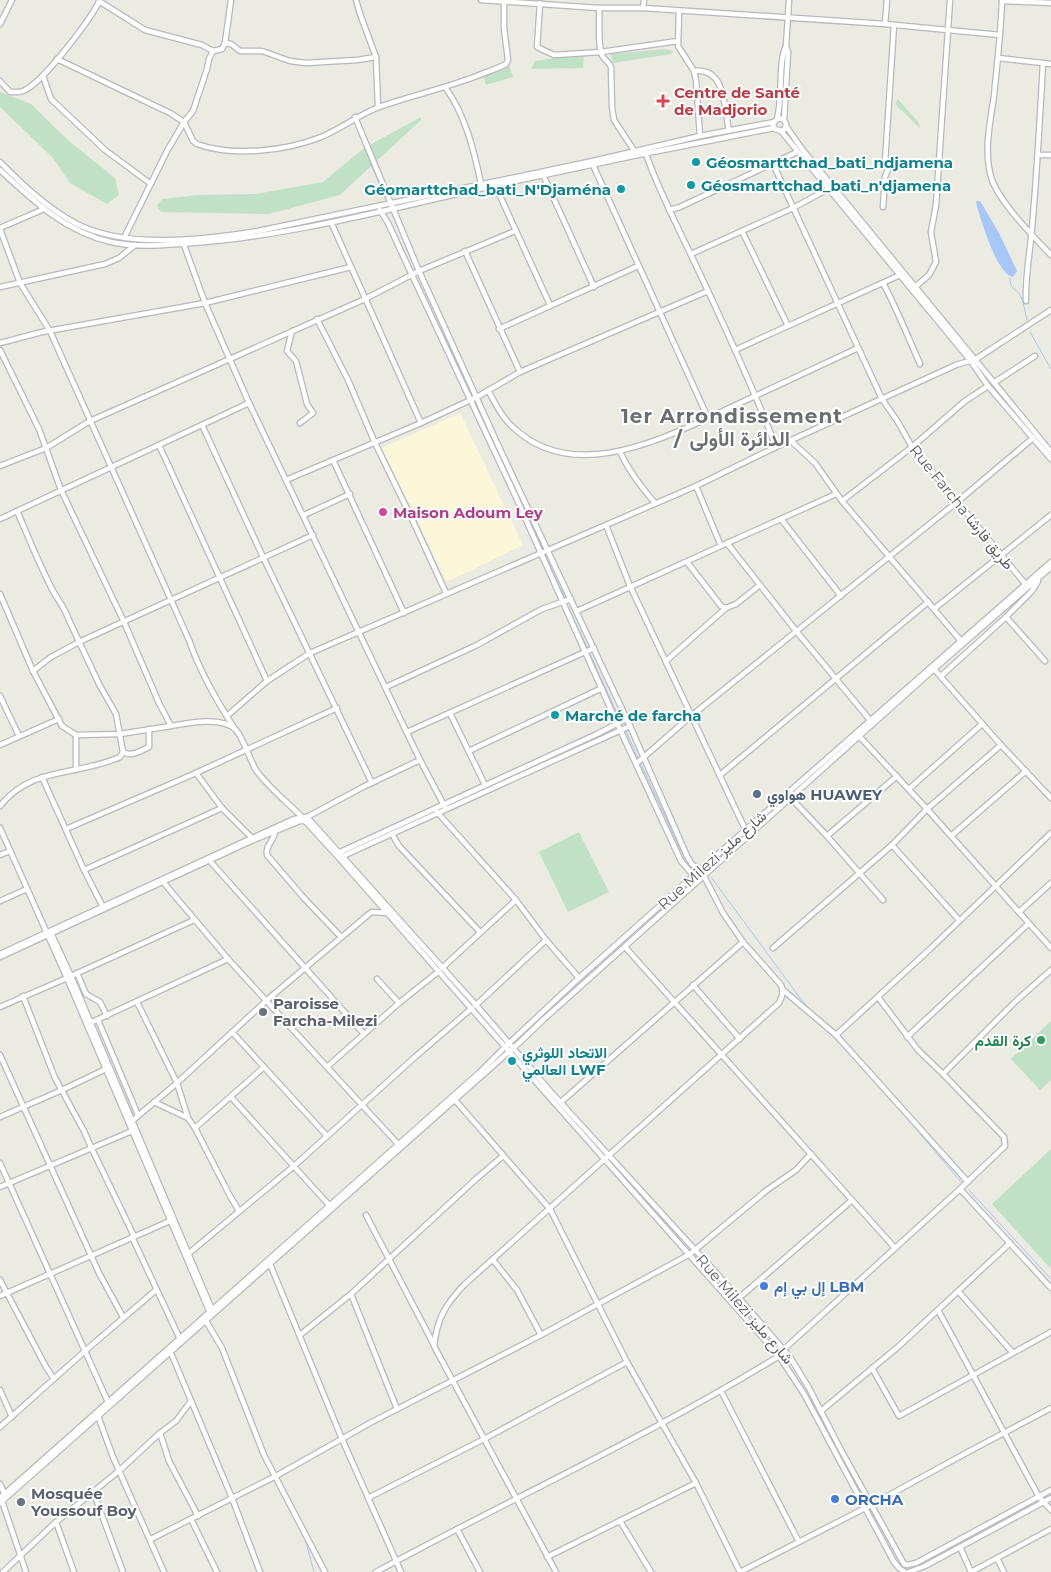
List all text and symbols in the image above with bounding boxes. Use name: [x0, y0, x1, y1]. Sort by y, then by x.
place label: Centre de Santé de Madjorio: [674, 83, 800, 119]
marker: Centre de Santé de Madjorio: [656, 94, 670, 108]
place label: Géosmarttchad_bati_ndjamena: [706, 153, 953, 172]
marker: Géosmarttchad_bati_ndjamena: [690, 156, 702, 168]
place label: Géosmarttchad_bati_n'djamena: [701, 176, 951, 195]
marker: Géosmarttchad_bati_n'djamena: [685, 179, 697, 191]
place label: Géomarttchad_bati_N'Djaména: [364, 180, 611, 199]
marker: Géomarttchad_bati_N'Djaména: [615, 183, 627, 195]
district label: 1er Arrondissement / الدائرة الأولى: [621, 404, 843, 452]
street label: Rue Farcha طريق فارشا: [905, 441, 1018, 574]
place label: Maison Adoum Ley: [393, 503, 544, 522]
marker: Maison Adoum Ley: [377, 506, 389, 518]
place label: Marché de farcha: [565, 706, 702, 725]
marker: Marché de farcha: [549, 709, 561, 721]
place label: هواوي HUAWEY: [767, 785, 883, 808]
marker: هواوي HUAWEY: [751, 788, 763, 800]
street label: Rue Milezi شارع مليز: [654, 806, 772, 915]
place label: Paroisse Farcha-Milezi: [273, 994, 378, 1030]
marker: Paroisse Farcha-Milezi: [257, 1006, 269, 1018]
place label: كرة القدم: [975, 1031, 1031, 1051]
marker: كرة القدم: [1035, 1034, 1047, 1046]
place label: الاتحاد اللوثري العالمي LWF: [522, 1043, 607, 1083]
marker: الاتحاد اللوثري العالمي LWF: [506, 1055, 518, 1067]
street label: Rue Milezi شارع مليز: [691, 1250, 798, 1369]
place label: إل بي إم LBM: [774, 1277, 864, 1300]
marker: إل بي إم LBM: [758, 1280, 770, 1292]
place label: Mosquée Youssouf Boy: [30, 1484, 138, 1520]
place label: ORCHA: [845, 1490, 904, 1509]
marker: ORCHA: [829, 1493, 841, 1505]
marker: Mosquée Youssouf Boy: [15, 1496, 27, 1508]

